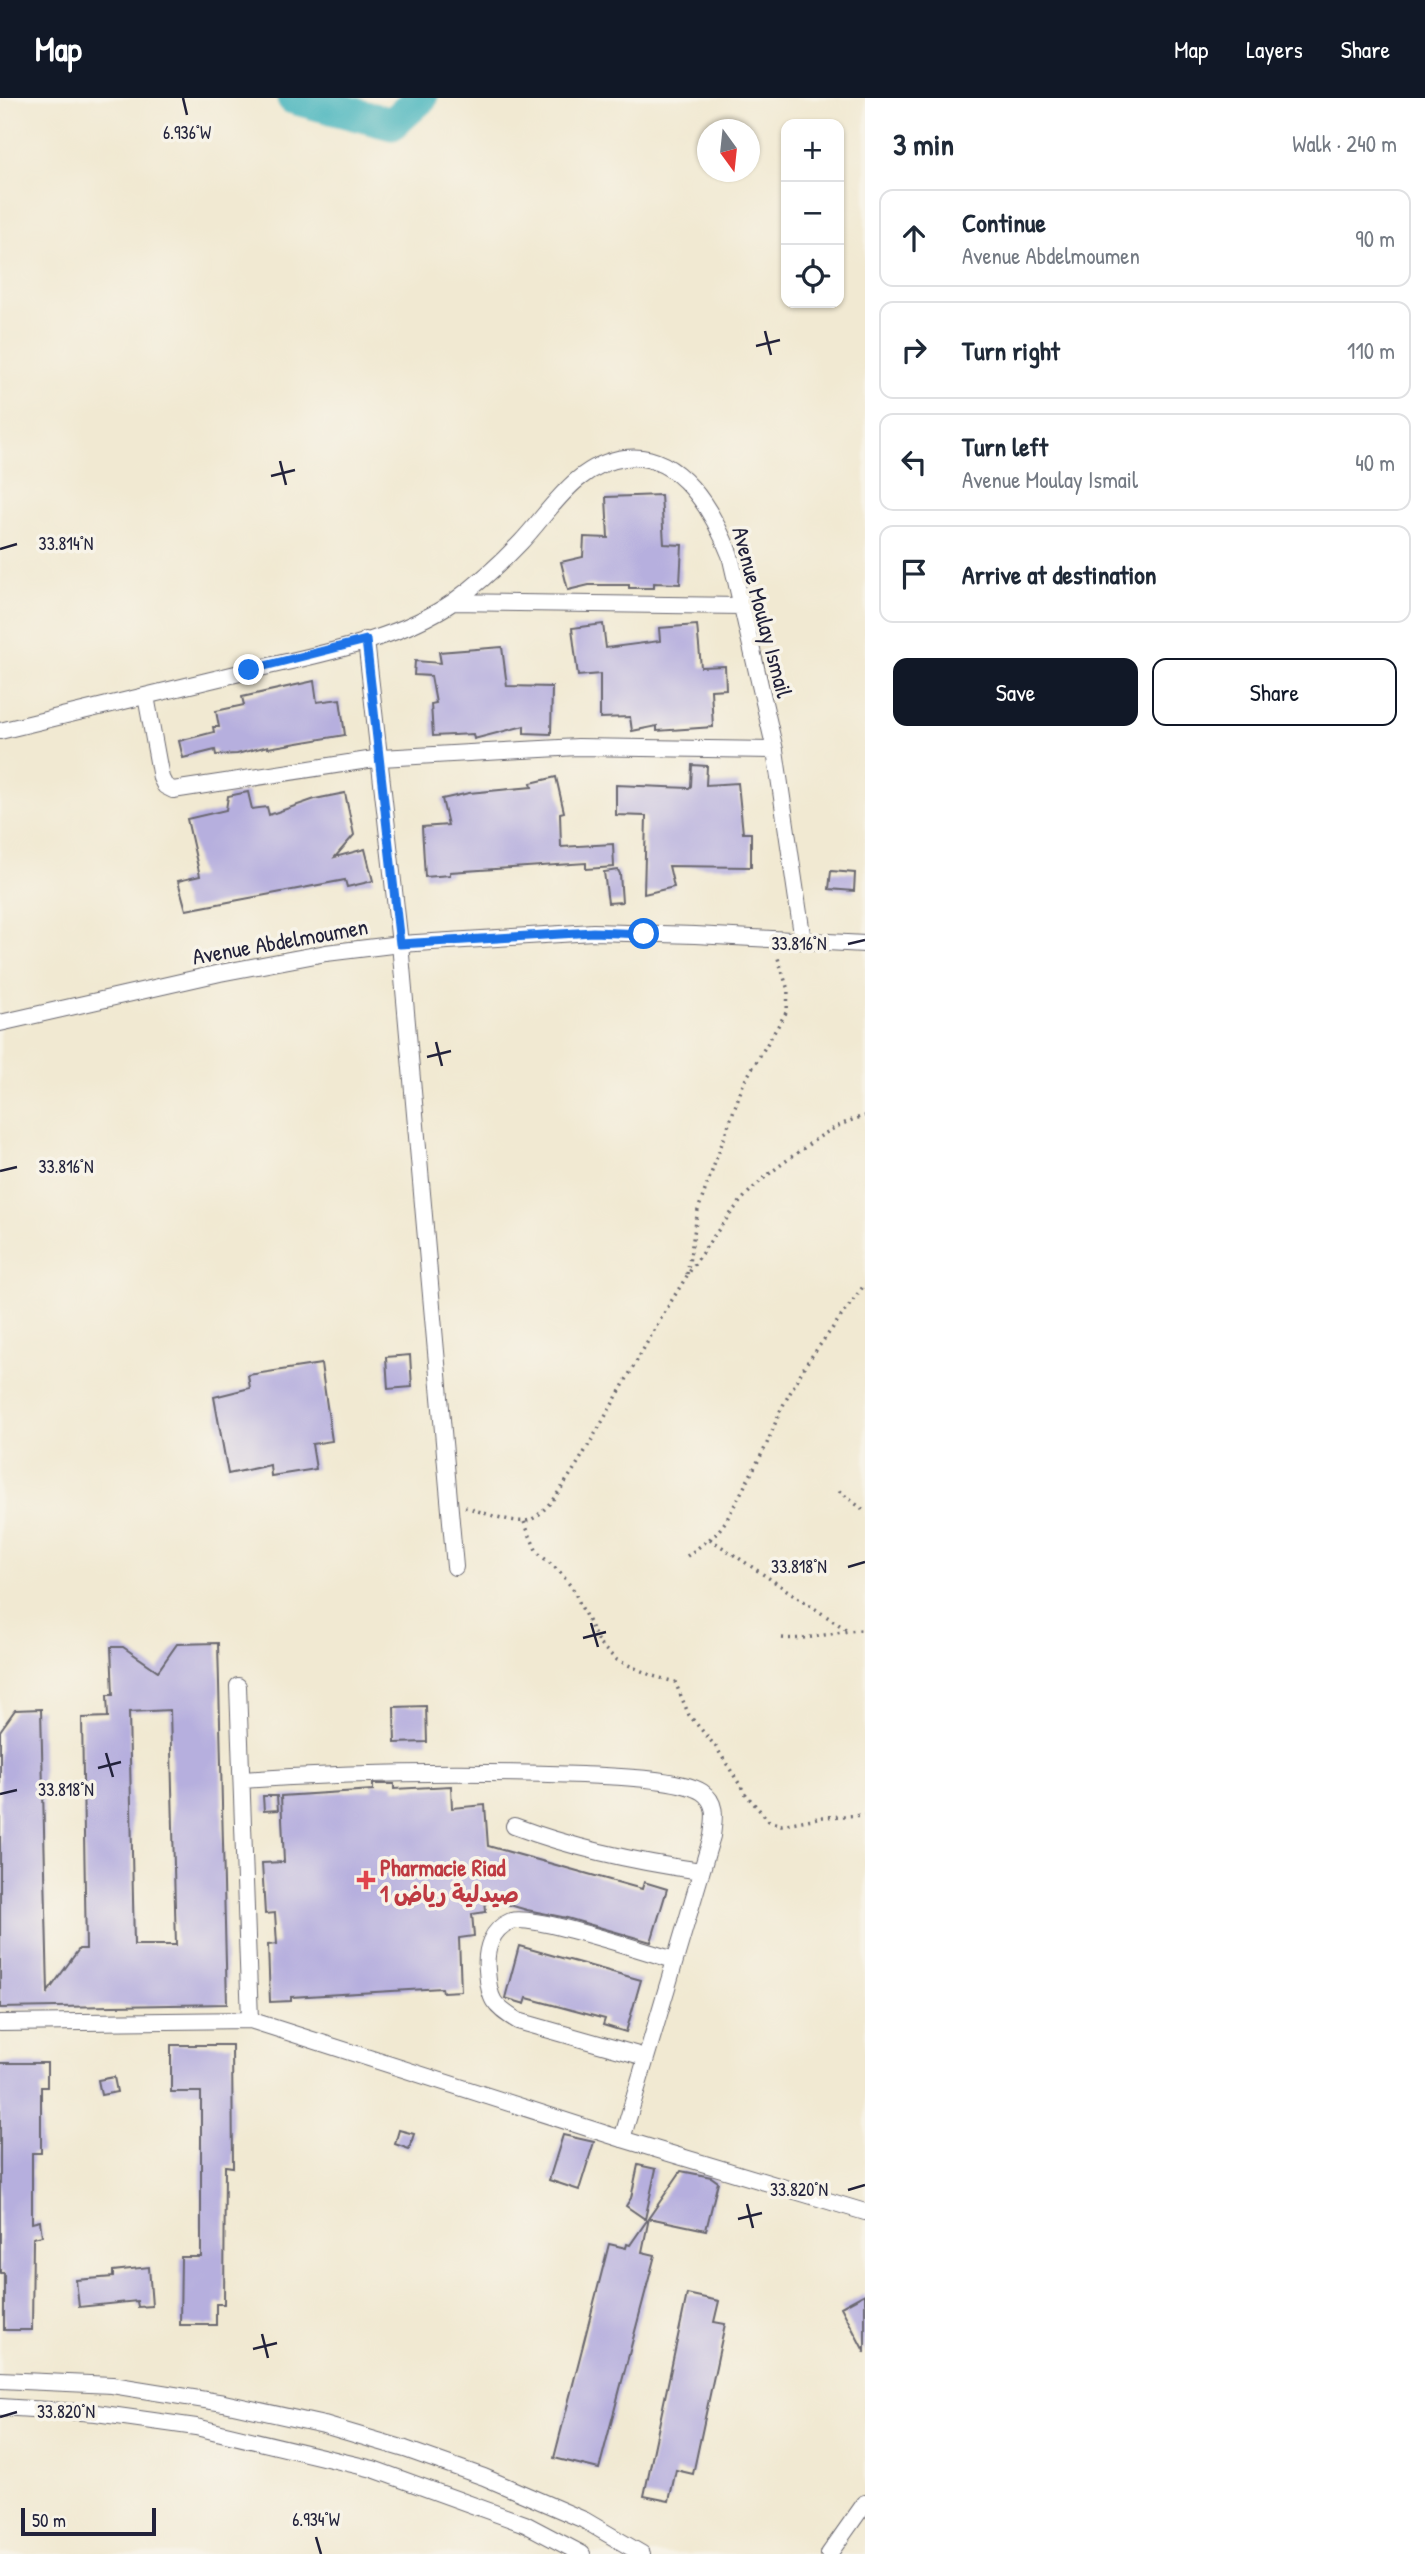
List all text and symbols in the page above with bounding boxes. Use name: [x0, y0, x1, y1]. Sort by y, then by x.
text: Map: [35, 27, 82, 71]
text: Map: [1174, 33, 1208, 65]
text: Layers: [1246, 33, 1303, 65]
text: Share: [1341, 33, 1390, 65]
north arrow: [697, 119, 760, 182]
map controls: [781, 119, 844, 308]
button: +: [781, 119, 844, 182]
text: 6.936°W: [163, 120, 211, 145]
text: 3 min: [893, 124, 954, 164]
text: Walk · 240 m: [1292, 128, 1397, 159]
button: −: [781, 182, 844, 245]
text: Continue: [962, 205, 1046, 240]
icon: ahead: [895, 219, 933, 257]
text: 90 m: [1355, 223, 1395, 254]
text: Avenue Abdelmoumen: [962, 240, 1140, 271]
button: locate: [781, 245, 844, 308]
icon: right: [895, 331, 933, 369]
text: Turn right: [962, 333, 1060, 368]
text: 110 m: [1347, 335, 1395, 366]
text: Turn left: [962, 429, 1048, 464]
icon: left: [895, 443, 933, 481]
text: 40 m: [1355, 447, 1395, 478]
text: Avenue Moulay Ismail: [962, 464, 1138, 495]
street label: Avenue Moulay Ismail: [725, 523, 801, 702]
text: 33.814°N: [39, 531, 93, 556]
icon: arrive: [895, 555, 933, 593]
text: Arrive at destination: [962, 557, 1157, 592]
route end: [233, 654, 264, 685]
button: Save: [893, 658, 1138, 726]
button: Share: [1152, 658, 1397, 726]
street label: Avenue Abdelmoumen: [190, 910, 370, 972]
route start: [628, 918, 659, 949]
text: 33.816°N: [771, 931, 827, 956]
text: 33.816°N: [38, 1154, 94, 1179]
text: 33.818°N: [771, 1554, 827, 1579]
text: 33.818°N: [38, 1777, 94, 1802]
place label: Pharmacie Riad 1 صيدلية رياض: [380, 1852, 519, 1909]
marker: Pharmacie Riad 1 صيدلية رياض: [358, 1872, 374, 1888]
text: 33.820°N: [770, 2177, 828, 2202]
text: 33.820°N: [37, 2399, 95, 2424]
scale bar: [21, 2505, 156, 2537]
text: 50 m: [32, 2507, 66, 2533]
text: 6.934°W: [292, 2507, 340, 2532]

